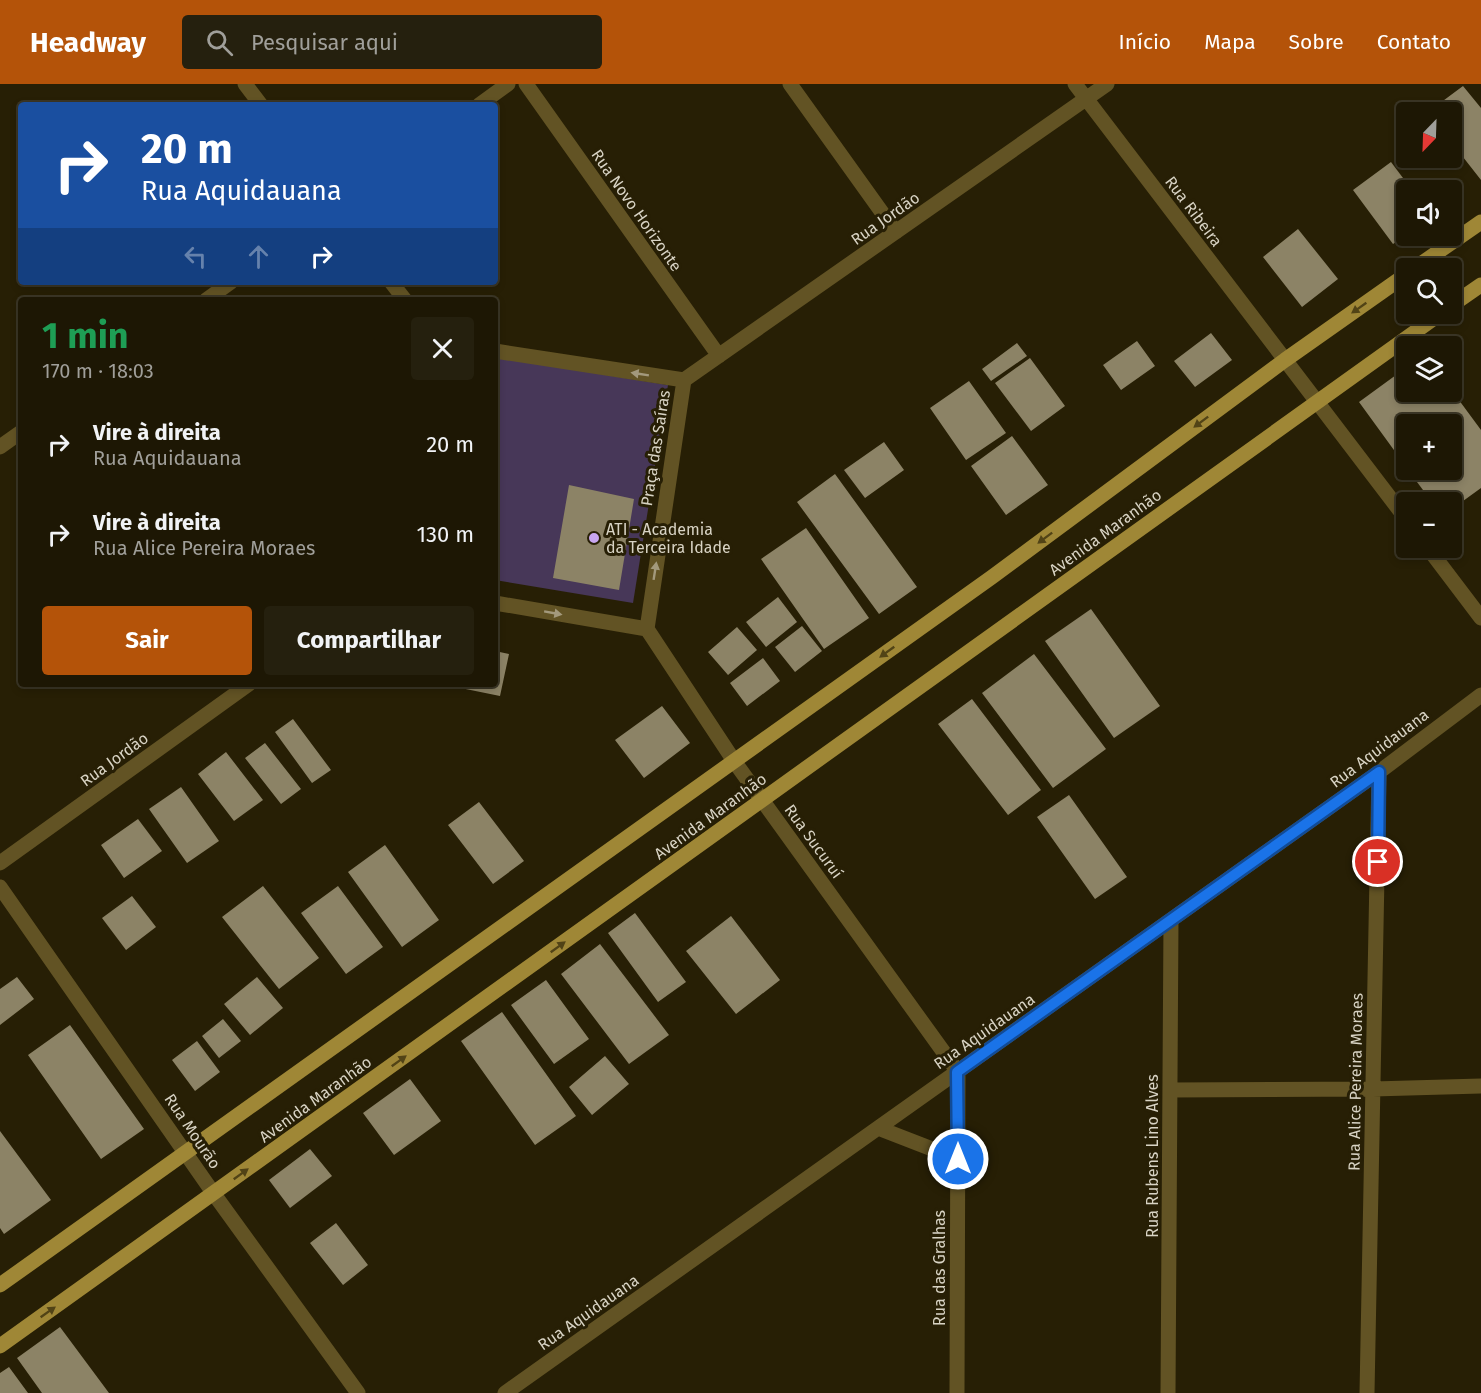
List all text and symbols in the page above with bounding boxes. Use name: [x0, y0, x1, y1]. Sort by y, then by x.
search box: [182, 15, 602, 69]
text: Headway: [30, 26, 146, 59]
icon: search: [203, 26, 236, 59]
text: Pesquisar aqui: [251, 29, 398, 56]
text: Início: [1118, 29, 1171, 55]
text: Mapa: [1204, 29, 1256, 55]
text: Sobre: [1289, 29, 1344, 55]
text: Contato: [1377, 29, 1451, 55]
north arrow: [1396, 102, 1462, 168]
map controls: [1396, 102, 1462, 558]
text: 20 m: [141, 124, 233, 174]
icon: right: [42, 126, 120, 204]
street label: Rua Novo Horizonte: [587, 146, 686, 275]
street label: Rua Ribeira: [1161, 172, 1226, 250]
text: Rua Aquidauana: [141, 175, 342, 207]
button: sound: [1396, 180, 1462, 246]
street label: Rua Jordão: [847, 188, 923, 249]
icon: left: [179, 240, 212, 273]
icon: ahead: [242, 240, 275, 273]
icon: right: [305, 240, 338, 273]
button: search: [1396, 258, 1462, 324]
one-way arrow: [1352, 302, 1368, 314]
text: 1 min: [42, 314, 129, 358]
button: close: [411, 317, 474, 380]
button: layers: [1396, 336, 1462, 402]
text: 170 m · 18:03: [42, 359, 154, 383]
one-way arrow: [631, 369, 650, 378]
street label: Praça das Saíras: [637, 389, 675, 508]
button: +: [1396, 414, 1462, 480]
one-way arrow: [1194, 416, 1210, 428]
text: Vire à direita: [93, 419, 221, 446]
icon: right: [42, 428, 75, 461]
text: 20 m: [426, 431, 474, 458]
text: Rua Aquidauana: [93, 446, 242, 470]
street label: Avenida Maranhão: [1045, 485, 1165, 580]
button: −: [1396, 492, 1462, 558]
text: Vire à direita: [93, 509, 221, 536]
icon: right: [42, 518, 75, 551]
place label: ATI - Academia da Terceira Idade: [606, 520, 731, 557]
text: 130 m: [417, 521, 474, 548]
marker: ATI - Academia da Terceira Idade: [587, 531, 601, 545]
one-way arrow: [1037, 532, 1053, 544]
text: Rua Alice Pereira Moraes: [93, 536, 315, 560]
one-way arrow: [651, 562, 660, 581]
button: Sair: [42, 606, 252, 675]
button: Compartilhar: [264, 606, 474, 675]
one-way arrow: [543, 609, 562, 618]
one-way arrow: [879, 646, 895, 658]
street label: Rua Aquidauana: [1326, 705, 1432, 792]
street label: Rua Jordão: [77, 728, 152, 790]
street label: Avenida Maranhão: [650, 769, 770, 864]
street label: Rua Sucuruí: [780, 801, 847, 882]
pin: [1352, 836, 1403, 887]
icon: arrive: [1361, 845, 1394, 878]
one-way arrow: [549, 941, 565, 953]
street label: Rua Aquidauana: [930, 990, 1038, 1073]
street label: Rua Alice Pereira Moraes: [1344, 993, 1367, 1171]
street label: Avenida Maranhão: [255, 1052, 375, 1147]
one-way arrow: [391, 1055, 407, 1067]
street label: Rua Rubens Lino Alves: [1143, 1074, 1162, 1238]
street label: Rua Mourão: [160, 1090, 225, 1173]
position arrow: [926, 1127, 990, 1191]
one-way arrow: [232, 1168, 248, 1180]
street label: Rua das Gralhas: [930, 1210, 949, 1326]
street label: Rua Aquidauana: [534, 1271, 642, 1354]
one-way arrow: [39, 1306, 55, 1318]

